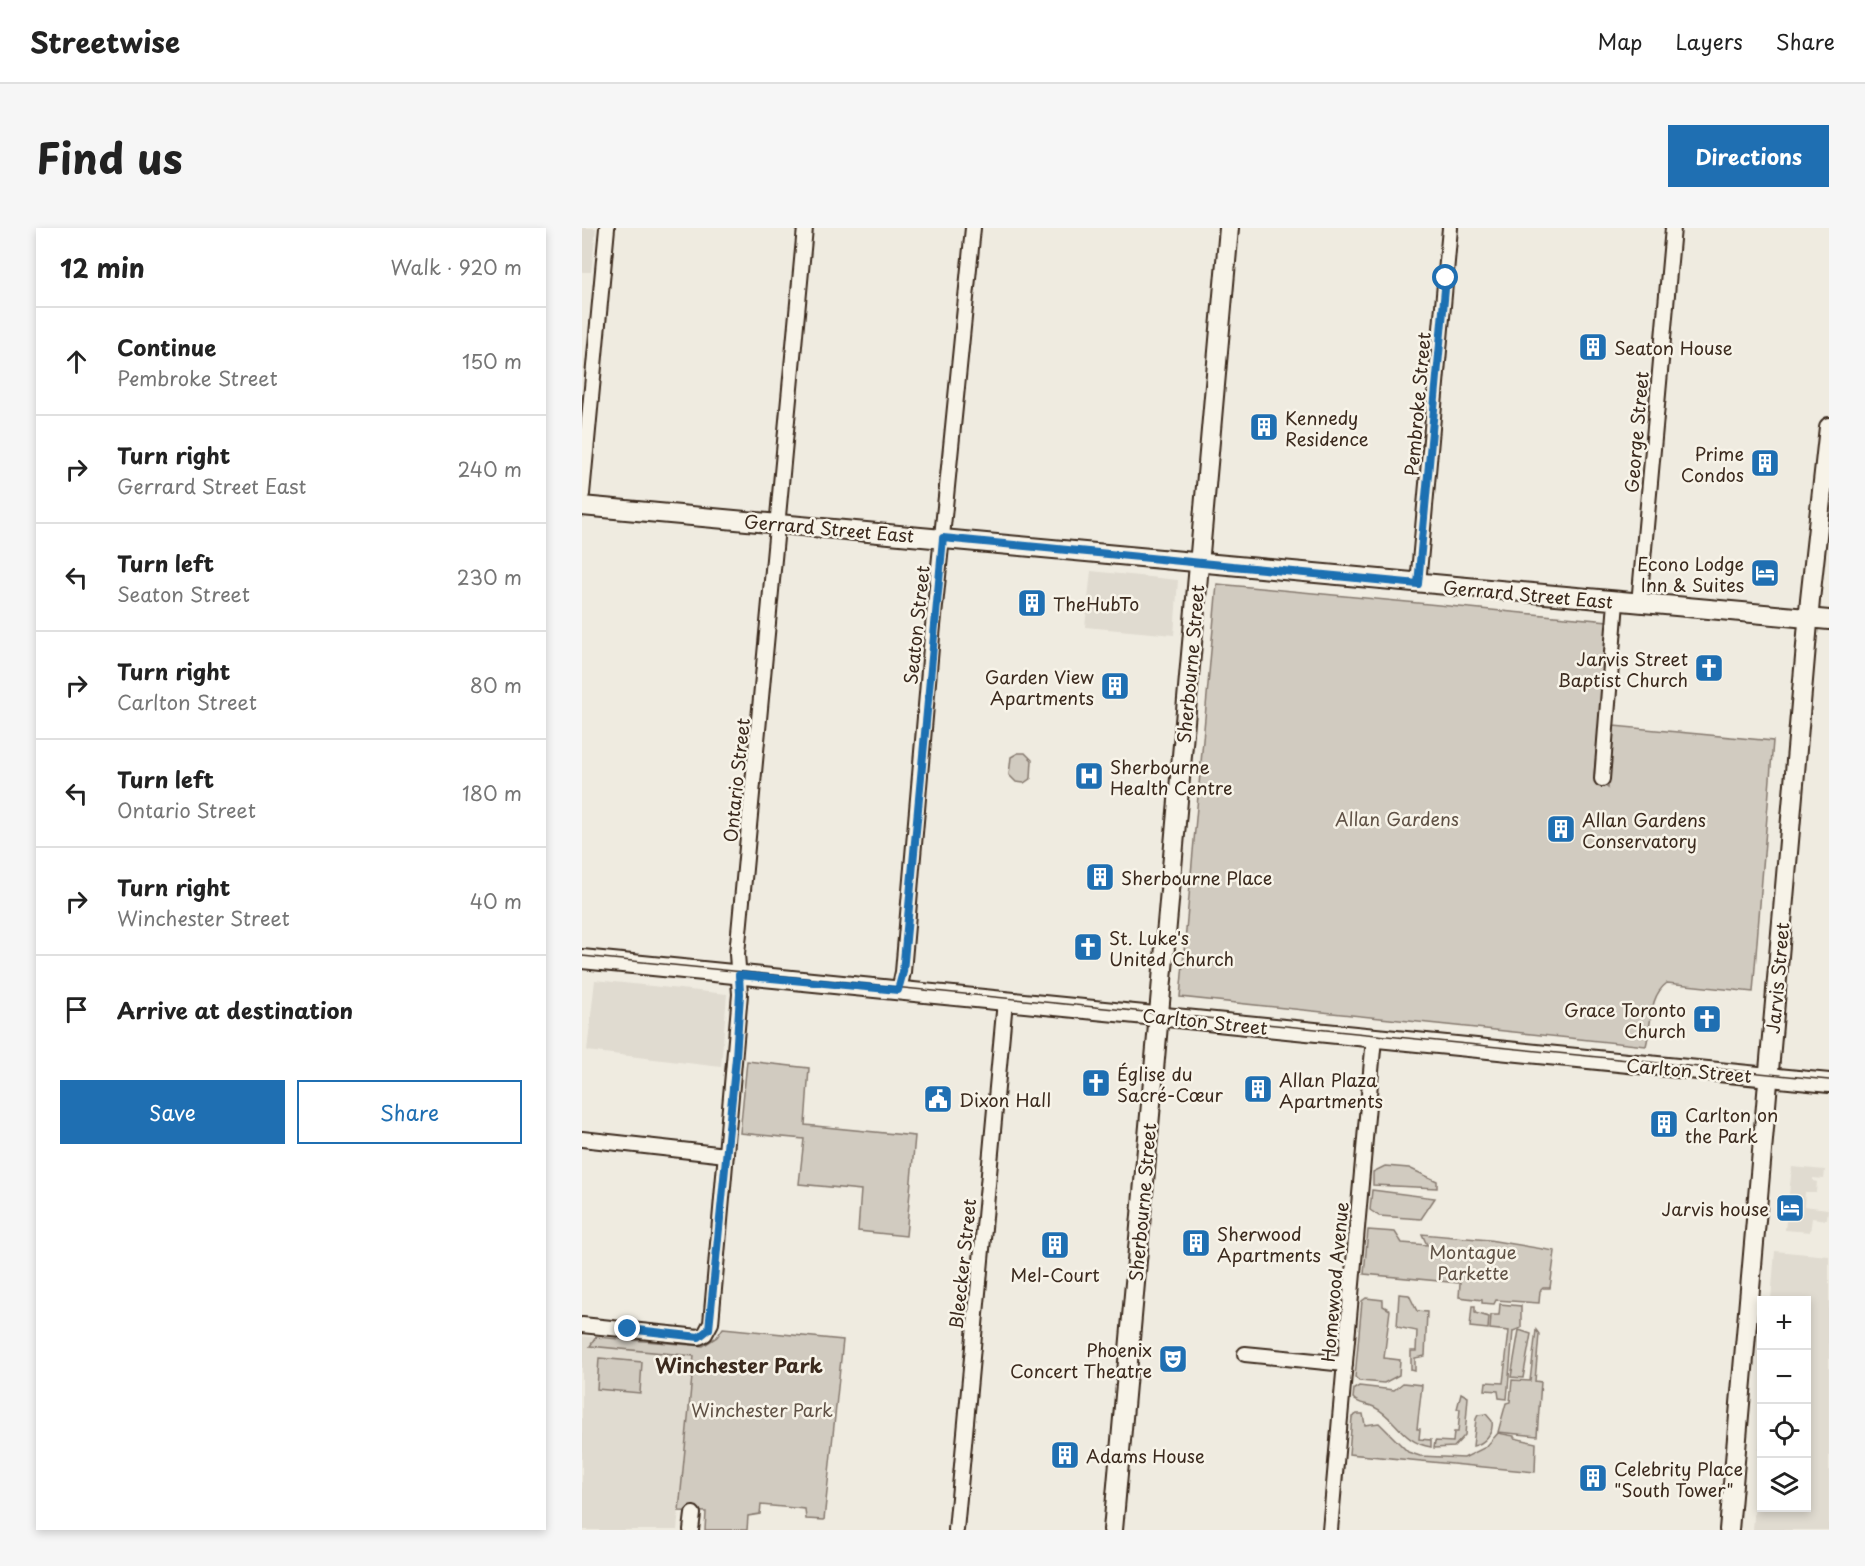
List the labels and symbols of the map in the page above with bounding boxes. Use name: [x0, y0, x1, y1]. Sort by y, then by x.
route start: [1432, 264, 1458, 290]
street label: Pembroke Street: [1397, 331, 1437, 477]
building icon: Seaton House: [1577, 331, 1609, 363]
place label: Seaton House: [1614, 334, 1733, 361]
street label: George Street: [1617, 370, 1655, 494]
place label: Kennedy Residence: [1285, 404, 1369, 452]
building icon: Kennedy Residence: [1248, 411, 1280, 443]
place label: Prime Condos: [1681, 440, 1744, 488]
building icon: Prime Condos: [1749, 447, 1781, 479]
street label: Gerrard Street East: [743, 507, 915, 549]
place label: Econo Lodge Inn & Suites: [1637, 550, 1744, 598]
hotel icon: Econo Lodge Inn & Suites: [1749, 557, 1781, 589]
street label: Seaton Street: [896, 564, 936, 686]
street label: Gerrard Street East: [1442, 573, 1614, 615]
street label: Sherbourne Street: [1170, 584, 1210, 744]
building icon: TheHubTo: [1016, 587, 1048, 619]
place label: TheHubTo: [1053, 590, 1139, 617]
place label: Jarvis Street Baptist Church: [1558, 645, 1688, 693]
church icon: Jarvis Street Baptist Church: [1693, 652, 1725, 684]
place label: Garden View Apartments: [985, 663, 1094, 711]
building icon: Garden View Apartments: [1099, 670, 1131, 702]
street label: Ontario Street: [716, 716, 756, 844]
place label: Sherbourne Health Centre: [1110, 753, 1233, 801]
hospital icon: Sherbourne Health Centre: [1073, 760, 1105, 792]
park label: Allan Gardens: [1335, 805, 1459, 832]
place label: Allan Gardens Conservatory: [1582, 806, 1706, 854]
building icon: Allan Gardens Conservatory: [1545, 813, 1577, 845]
building icon: Sherbourne Place: [1084, 861, 1116, 893]
place label: Sherbourne Place: [1121, 864, 1272, 891]
street label: Jarvis Street: [1759, 921, 1795, 1035]
place label: St. Luke's United Church: [1109, 924, 1234, 972]
church icon: St. Luke's United Church: [1072, 931, 1104, 963]
place label: Grace Toronto Church: [1564, 996, 1686, 1044]
street label: Carlton Street: [1141, 1001, 1269, 1041]
church icon: Grace Toronto Church: [1691, 1003, 1723, 1035]
street label: Carlton Street: [1625, 1051, 1753, 1089]
place label: Église du Sacré-Cœur: [1117, 1060, 1224, 1108]
place label: Allan Plaza Apartments: [1279, 1066, 1383, 1114]
church icon: Église du Sacré-Cœur: [1080, 1067, 1112, 1099]
building icon: Allan Plaza Apartments: [1242, 1073, 1274, 1105]
public building icon: Dixon Hall: [922, 1083, 954, 1115]
place label: Dixon Hall: [959, 1086, 1051, 1113]
place label: Carlton on the Park: [1685, 1101, 1778, 1149]
building icon: Carlton on the Park: [1648, 1108, 1680, 1140]
street label: Sherbourne Street: [1122, 1122, 1162, 1282]
hotel icon: Jarvis house: [1774, 1192, 1806, 1224]
place label: Jarvis house: [1661, 1195, 1769, 1222]
street label: Bleecker Street: [942, 1197, 982, 1331]
street label: Homewood Avenue: [1314, 1200, 1354, 1363]
place label: Sherwood Apartments: [1217, 1220, 1321, 1268]
building icon: Sherwood Apartments: [1180, 1227, 1212, 1259]
building icon: Mel-Court: [1039, 1229, 1071, 1261]
park label: Montague Parkette: [1429, 1238, 1517, 1286]
place label: Mel-Court: [1010, 1261, 1100, 1288]
route end: [614, 1315, 640, 1341]
place label: Phoenix Concert Theatre: [1010, 1336, 1152, 1384]
theatre icon: Phoenix Concert Theatre: [1157, 1343, 1189, 1375]
district label: Winchester Park: [655, 1350, 824, 1380]
park label: Winchester Park: [691, 1396, 833, 1423]
building icon: Adams House: [1049, 1439, 1081, 1471]
place label: Adams House: [1086, 1442, 1205, 1469]
place label: Celebrity Place "South Tower": [1614, 1455, 1743, 1503]
building icon: Celebrity Place "South Tower": [1577, 1462, 1609, 1494]

